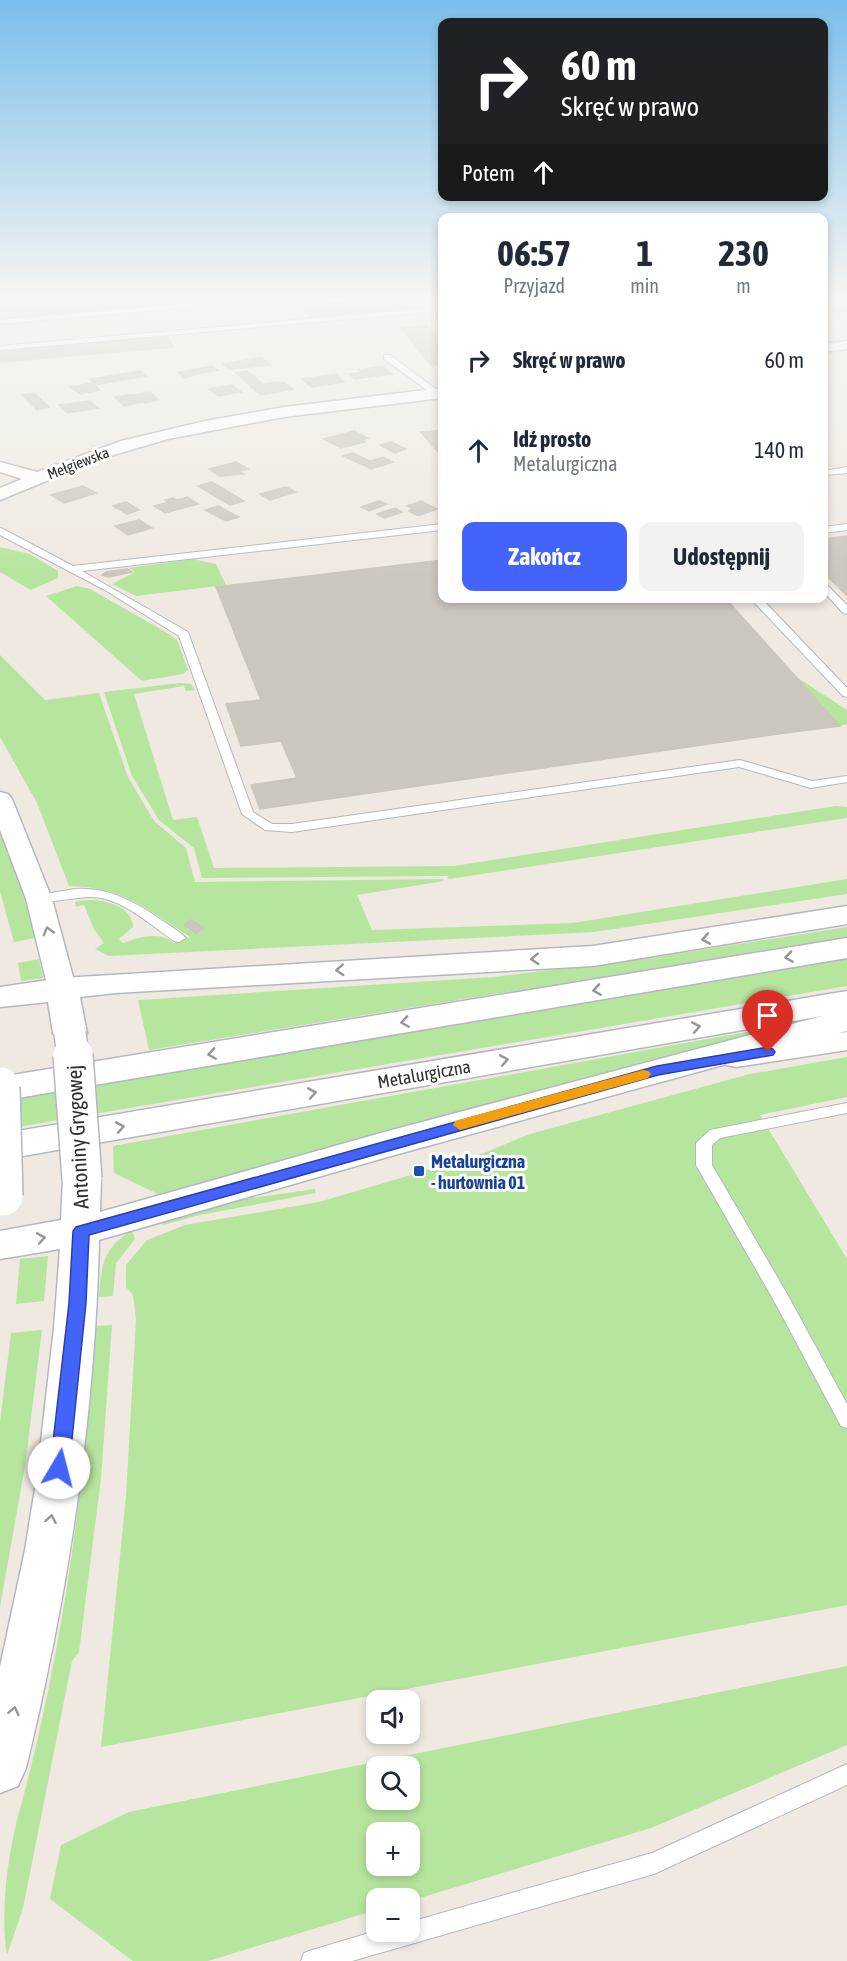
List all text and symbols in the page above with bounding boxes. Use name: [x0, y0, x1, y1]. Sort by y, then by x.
text: 60 m: [561, 41, 636, 89]
icon: right: [462, 42, 540, 120]
text: Skręć w prawo: [561, 91, 699, 122]
icon: ahead: [527, 156, 560, 189]
text: Potem: [462, 160, 515, 186]
text: 06:57: [497, 232, 571, 274]
text: 1: [636, 232, 653, 274]
text: 230: [718, 232, 769, 274]
text: Przyjazd: [503, 274, 565, 297]
text: min: [630, 274, 659, 297]
text: m: [736, 274, 751, 297]
icon: right: [462, 344, 495, 377]
text: Skręć w prawo: [513, 347, 626, 373]
text: 60 m: [764, 347, 804, 373]
text: Idź prosto: [513, 426, 591, 452]
icon: ahead: [462, 434, 495, 467]
text: 140 m: [754, 437, 804, 463]
street label: Mełgiewska: [45, 443, 111, 483]
text: Metalurgiczna: [513, 452, 618, 475]
button: Zakończ: [462, 522, 627, 591]
button: Udostępnij: [639, 522, 804, 591]
one-way arrow: [43, 927, 55, 937]
one-way arrow: [702, 932, 712, 945]
one-way arrow: [785, 951, 794, 963]
one-way arrow: [530, 952, 539, 965]
one-way arrow: [335, 963, 344, 976]
one-way arrow: [592, 983, 602, 995]
pin: [742, 990, 793, 1052]
icon: arrive: [751, 999, 784, 1032]
one-way arrow: [400, 1015, 409, 1027]
one-way arrow: [691, 1021, 701, 1034]
one-way arrow: [208, 1047, 218, 1060]
one-way arrow: [499, 1054, 509, 1067]
street label: Metalurgiczna: [376, 1055, 472, 1093]
street label: Antoniny Grygowej: [61, 1065, 93, 1209]
one-way arrow: [307, 1088, 317, 1100]
one-way arrow: [115, 1121, 124, 1133]
place label: Metalurgiczna - hurtownia 01: [431, 1151, 525, 1193]
marker: Metalurgiczna - hurtownia 01: [412, 1164, 426, 1178]
one-way arrow: [35, 1232, 45, 1245]
position arrow: [27, 1436, 91, 1500]
one-way arrow: [44, 1515, 57, 1525]
map controls: [366, 1690, 420, 1942]
button: sound: [366, 1690, 420, 1744]
one-way arrow: [7, 1706, 20, 1716]
button: search: [366, 1756, 420, 1810]
button: +: [366, 1822, 420, 1876]
button: −: [366, 1888, 420, 1942]

